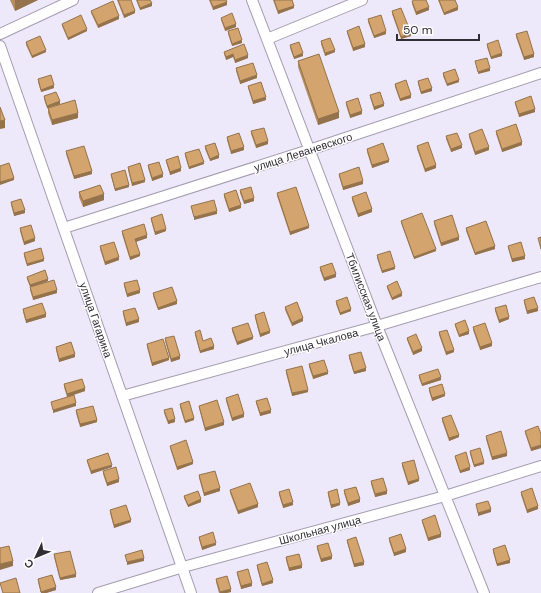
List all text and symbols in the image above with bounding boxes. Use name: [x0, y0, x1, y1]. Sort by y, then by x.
scale bar: [397, 16, 479, 42]
text: 50 m: [403, 22, 432, 38]
street label: улица Леваневского: [252, 129, 354, 175]
street label: Тбилисская улица: [343, 251, 390, 344]
street label: улица Гагарина: [77, 280, 116, 360]
street label: улица Чкалова: [282, 325, 360, 359]
street label: Школьная улица: [277, 512, 363, 548]
north arrow: [16, 537, 56, 577]
text: С: [21, 556, 37, 572]

